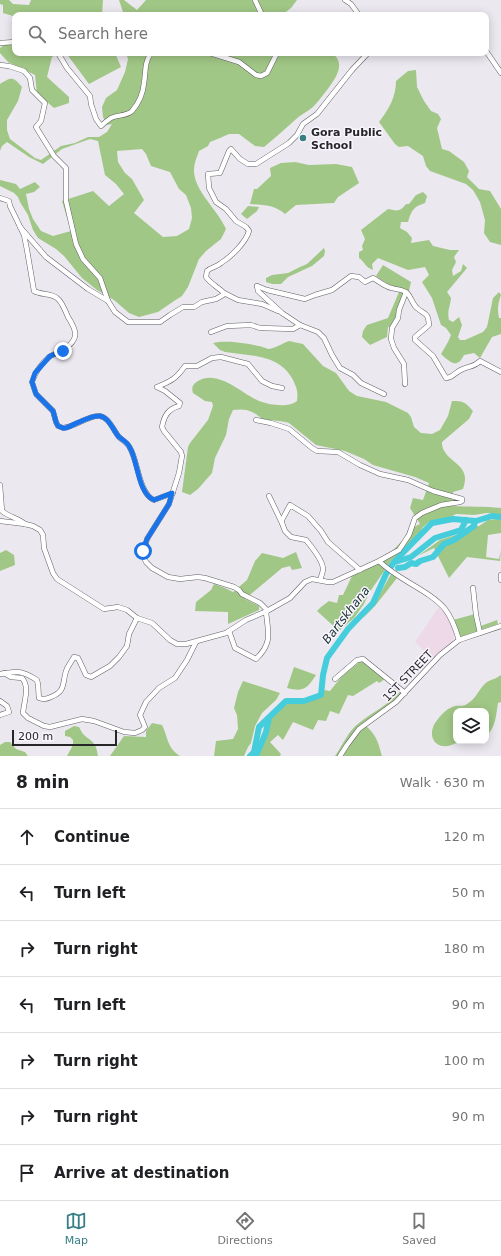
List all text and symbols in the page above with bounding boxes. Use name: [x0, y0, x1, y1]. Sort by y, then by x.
search box: [12, 12, 489, 56]
icon: search: [26, 23, 48, 45]
text: Search here: [58, 25, 148, 43]
place label: Gora Public School: [311, 126, 382, 152]
marker: Gora Public School: [298, 133, 308, 143]
route end: [54, 342, 72, 360]
route start: [134, 542, 152, 560]
water label: Bartskhana: [319, 584, 373, 646]
street label: 1ST STREET: [380, 647, 436, 704]
map controls: [453, 708, 489, 744]
button: layers: [453, 708, 489, 744]
scale bar: [12, 728, 117, 747]
text: 200 m: [18, 730, 53, 743]
text: 8 min: [16, 772, 69, 792]
text: Walk · 630 m: [400, 775, 485, 790]
icon: ahead: [16, 826, 38, 848]
text: Continue: [54, 828, 130, 846]
text: 120 m: [443, 829, 485, 844]
icon: left: [16, 882, 38, 904]
text: Turn left: [54, 884, 126, 902]
text: 50 m: [452, 885, 485, 900]
icon: right: [16, 938, 38, 960]
text: Turn right: [54, 940, 138, 958]
text: 180 m: [443, 941, 485, 956]
icon: left: [16, 994, 38, 1016]
text: Turn left: [54, 996, 126, 1014]
text: 90 m: [452, 997, 485, 1012]
icon: right: [16, 1050, 38, 1072]
text: Turn right: [54, 1052, 138, 1070]
text: 100 m: [443, 1053, 485, 1068]
icon: right: [16, 1106, 38, 1128]
text: Turn right: [54, 1108, 138, 1126]
text: 90 m: [452, 1109, 485, 1124]
icon: arrive: [16, 1162, 38, 1184]
text: Arrive at destination: [54, 1164, 229, 1182]
tab: Map: [65, 1210, 88, 1247]
tab: Directions: [217, 1210, 273, 1247]
tab: Saved: [402, 1210, 436, 1247]

